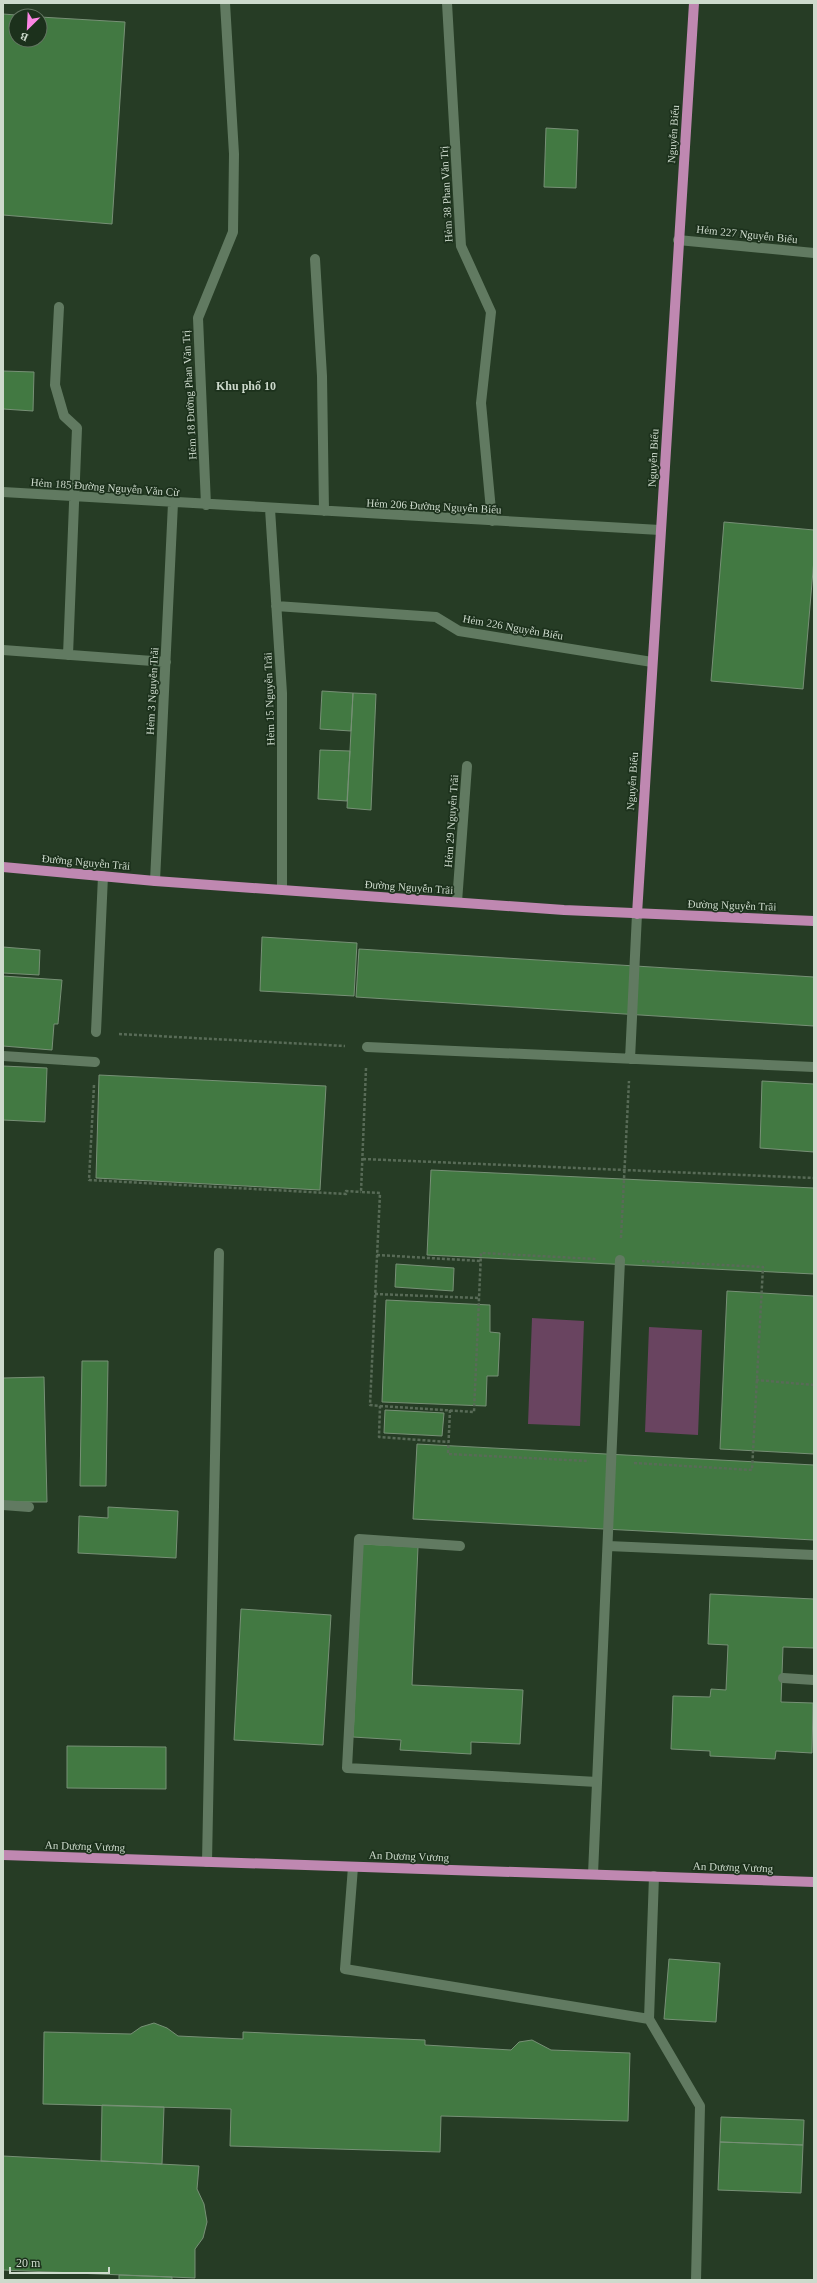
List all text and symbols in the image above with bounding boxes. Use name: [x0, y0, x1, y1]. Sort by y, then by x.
north arrow: [8, 8, 48, 48]
text: B: [18, 30, 30, 44]
street label: Nguyễn Biểu: [665, 104, 681, 164]
street label: Hẻm 38 Phan Văn Trị: [437, 146, 456, 242]
street label: Hẻm 227 Nguyễn Biểu: [696, 223, 799, 245]
street label: Hẻm 18 Đường Phan Văn Trị: [180, 330, 199, 460]
district label: Khu phố 10: [216, 379, 276, 393]
street label: Nguyễn Biểu: [645, 428, 661, 487]
street label: Hẻm 185 Đường Nguyễn Văn Cừ: [30, 476, 181, 498]
street label: Hẻm 206 Đường Nguyễn Biểu: [366, 496, 502, 516]
street label: Hẻm 226 Nguyễn Biểu: [462, 612, 565, 642]
street label: Hẻm 3 Nguyễn Trãi: [144, 647, 160, 735]
street label: Hẻm 15 Nguyễn Trãi: [261, 652, 277, 746]
street label: Nguyễn Biểu: [624, 751, 640, 811]
street label: Hẻm 29 Nguyễn Trãi: [442, 774, 460, 868]
street label: Đường Nguyễn Trãi: [41, 852, 131, 872]
street label: Đường Nguyễn Trãi: [364, 878, 454, 896]
street label: Đường Nguyễn Trãi: [687, 897, 777, 913]
street label: An Dương Vương: [45, 1839, 126, 1853]
street label: An Dương Vương: [369, 1849, 450, 1863]
street label: An Dương Vương: [693, 1860, 774, 1874]
scale bar: [10, 2249, 109, 2275]
text: 20 m: [16, 2256, 41, 2270]

